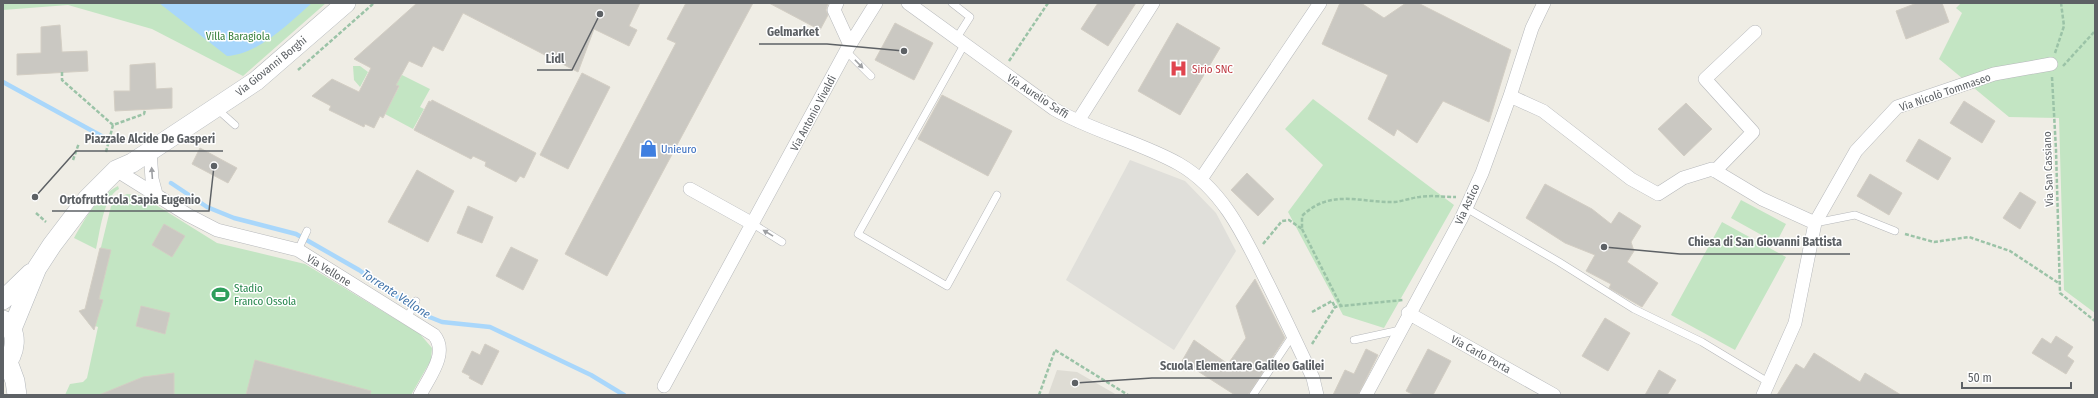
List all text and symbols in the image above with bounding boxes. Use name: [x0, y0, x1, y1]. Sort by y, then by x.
callout: Gelmarket: [759, 20, 827, 44]
text: Gelmarket: [767, 25, 820, 39]
park label: Villa Baragiola: [206, 30, 270, 43]
street label: Via Giovanni Borghi: [233, 34, 310, 99]
callout: Lidl: [537, 46, 572, 70]
text: Lidl: [546, 52, 565, 66]
one-way arrow: [854, 59, 864, 69]
hospital icon: Sirio SNC: [1169, 59, 1189, 79]
place label: Sirio SNC: [1192, 63, 1233, 76]
street label: Via Nicolò Tommaseo: [1898, 71, 1993, 114]
street label: Via Aurelio Saffi: [1004, 72, 1071, 121]
street label: Via Antonio Vivaldi: [788, 73, 839, 153]
callout: Piazzale Alcide De Gasperi: [76, 127, 223, 151]
street label: Via San Cassiano: [2041, 131, 2056, 207]
text: Piazzale Alcide De Gasperi: [85, 132, 215, 146]
shop icon: Unieuro: [638, 139, 658, 159]
place label: Unieuro: [661, 143, 697, 156]
one-way arrow: [148, 167, 155, 179]
street label: Via Astico: [1452, 182, 1483, 227]
callout: Ortofrutticola Sapia Eugenio: [52, 187, 209, 211]
text: Ortofrutticola Sapia Eugenio: [59, 193, 201, 207]
one-way arrow: [762, 230, 774, 237]
callout: Chiesa di San Giovanni Battista: [1680, 230, 1850, 254]
text: Chiesa di San Giovanni Battista: [1688, 235, 1842, 249]
street label: Via Vellone: [304, 252, 353, 289]
water label: Torrente Vellone: [359, 267, 433, 322]
place label: Stadio Franco Ossola: [234, 282, 296, 308]
sports icon: Stadio Franco Ossola: [211, 284, 231, 304]
street label: Via Carlo Porta: [1449, 333, 1513, 376]
callout: Scuola Elementare Galileo Galilei: [1152, 354, 1332, 378]
text: Scuola Elementare Galileo Galilei: [1160, 359, 1324, 373]
scale bar: [1962, 364, 2071, 390]
text: 50 m: [1968, 371, 1992, 385]

